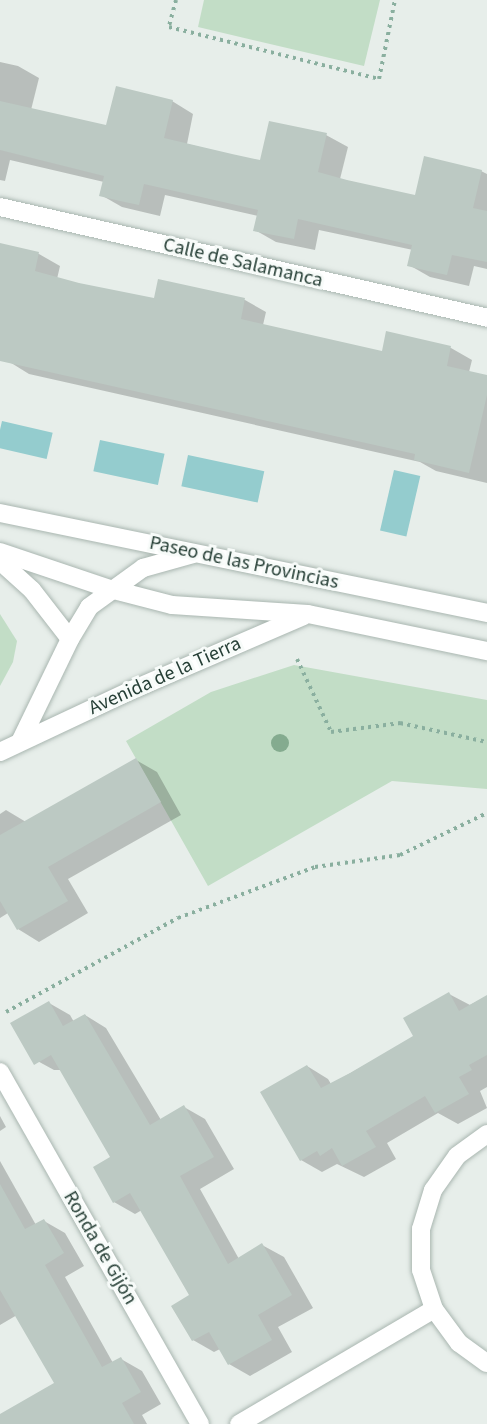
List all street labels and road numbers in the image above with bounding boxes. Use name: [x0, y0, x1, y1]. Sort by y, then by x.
street label: Calle de Salamanca: [161, 233, 325, 293]
street label: Paseo de las Provincias: [147, 531, 341, 595]
street label: Avenida de la Tierra: [85, 632, 245, 720]
street label: Ronda de Gijón: [58, 1187, 142, 1309]

